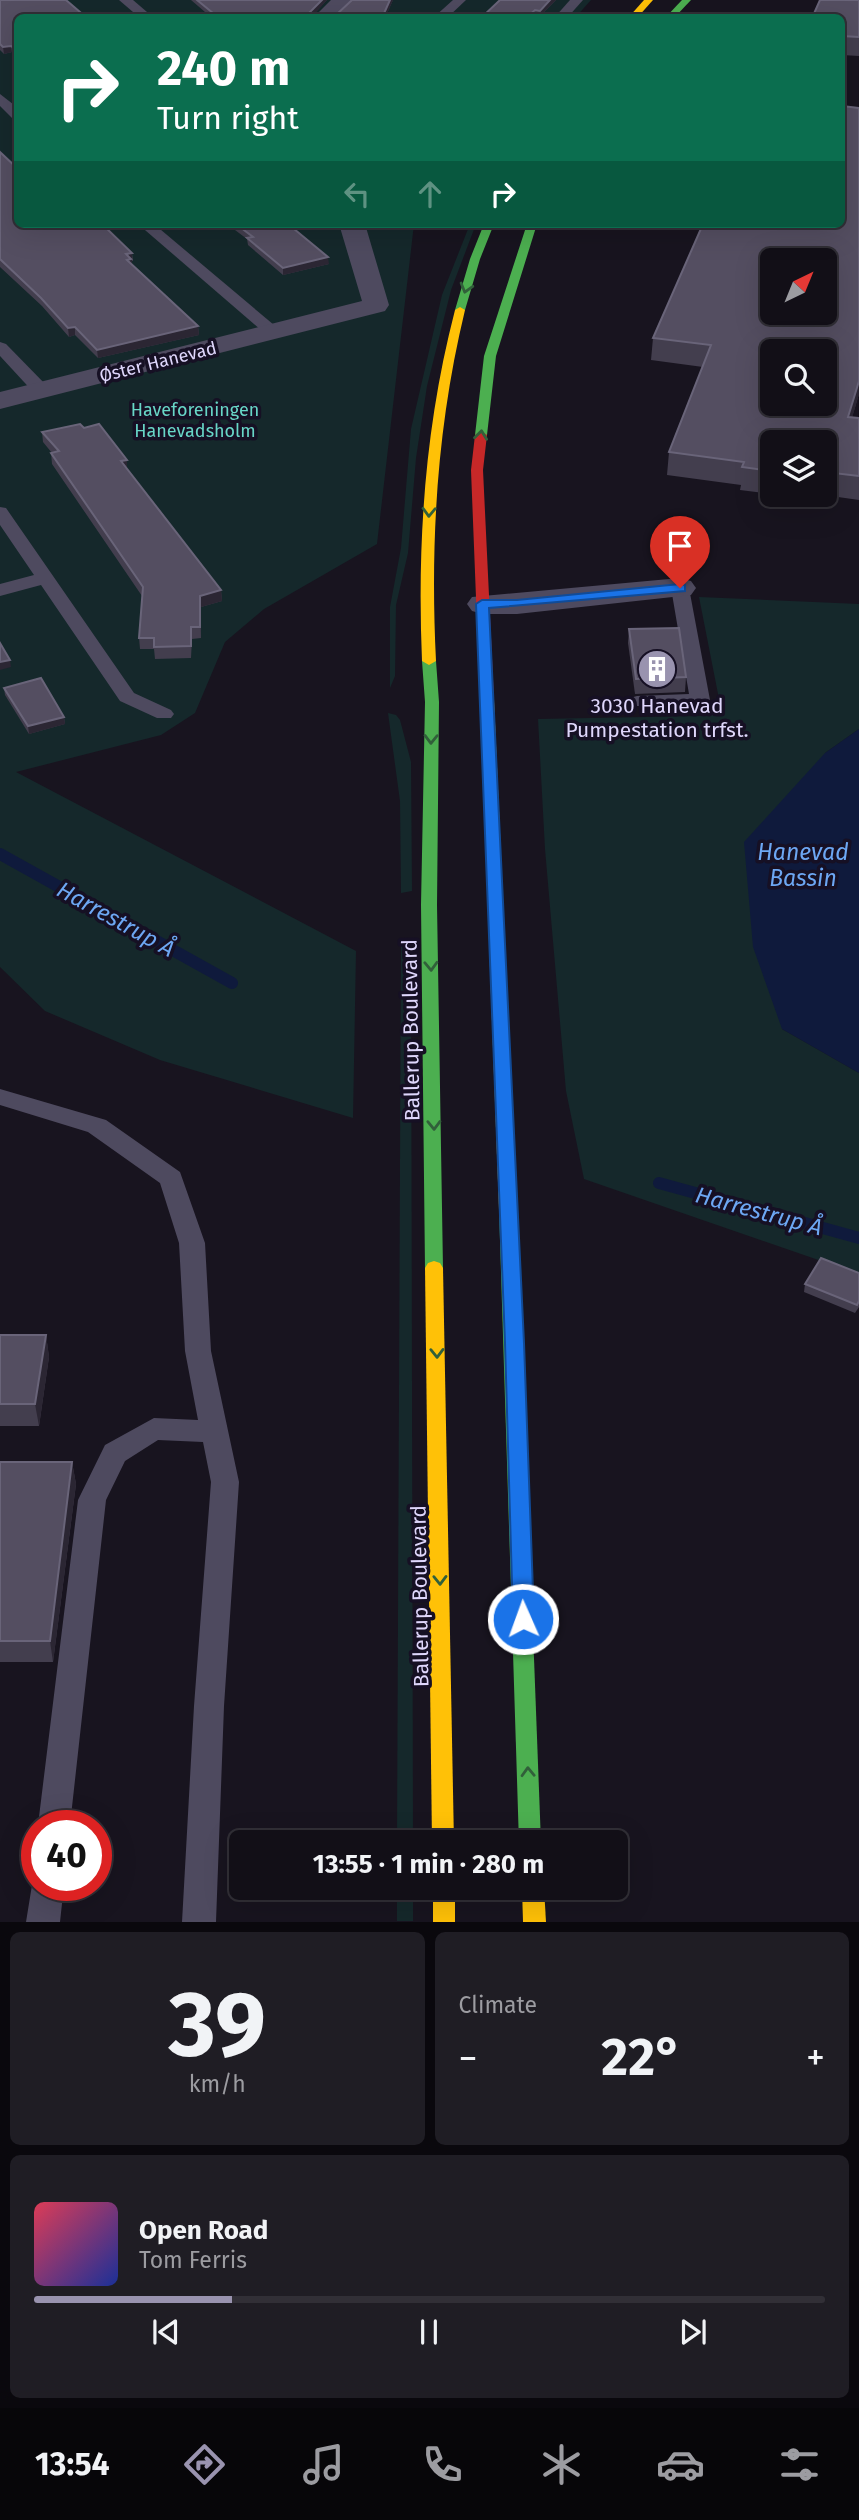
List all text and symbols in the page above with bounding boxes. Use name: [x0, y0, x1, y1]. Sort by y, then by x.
text: 240 m: [157, 39, 290, 98]
icon: right: [42, 42, 133, 133]
text: Turn right: [157, 99, 299, 137]
icon: left: [338, 175, 376, 213]
icon: ahead: [411, 175, 449, 213]
icon: right: [484, 175, 522, 213]
north arrow: [760, 248, 836, 326]
map controls: [760, 248, 837, 507]
one-way arrow: [460, 282, 475, 294]
street label: Øster Hanevad: [97, 337, 219, 387]
button: search: [760, 339, 837, 416]
park label: Haveforeningen Hanevadsholm: [131, 399, 259, 442]
one-way arrow: [474, 429, 489, 441]
button: layers: [760, 430, 837, 507]
one-way arrow: [421, 506, 436, 517]
pin: [650, 516, 710, 588]
icon: arrive: [661, 527, 699, 565]
building icon: 3030 Hanevad Pumpestation trfst.: [636, 648, 678, 690]
place label: 3030 Hanevad Pumpestation trfst.: [565, 693, 749, 743]
one-way arrow: [424, 734, 439, 745]
water label: Hanevad Bassin: [757, 838, 849, 892]
water label: Harrestrup Å: [52, 873, 181, 963]
street label: Ballerup Boulevard: [396, 939, 426, 1121]
one-way arrow: [423, 962, 439, 972]
one-way arrow: [426, 1121, 442, 1131]
water label: Harrestrup Å: [692, 1179, 826, 1241]
one-way arrow: [430, 1348, 445, 1359]
street label: Ballerup Boulevard: [405, 1505, 435, 1687]
one-way arrow: [432, 1576, 448, 1586]
position arrow: [486, 1582, 560, 1656]
one-way arrow: [520, 1766, 536, 1777]
speed limit sign: 40: [21, 1810, 112, 1901]
text: 13:55 · 1 min · 280 m: [313, 1849, 544, 1880]
text: 39: [169, 1970, 266, 2079]
text: Climate: [459, 1991, 537, 2019]
text: 22°: [601, 2026, 682, 2089]
text: −: [459, 2035, 478, 2081]
text: +: [806, 2035, 825, 2081]
text: km/h: [189, 2070, 246, 2098]
text: Open Road: [139, 2215, 268, 2246]
text: Tom Ferris: [139, 2246, 247, 2274]
icon: previous: [147, 2313, 185, 2351]
icon: pause: [410, 2313, 448, 2351]
icon: next: [674, 2313, 712, 2351]
icon: directions: [180, 2440, 229, 2489]
icon: music: [299, 2440, 348, 2489]
icon: phone: [418, 2440, 467, 2489]
icon: climate: [537, 2440, 586, 2489]
icon: car: [656, 2440, 705, 2489]
icon: filters: [775, 2440, 824, 2489]
text: 13:54: [35, 2445, 110, 2483]

